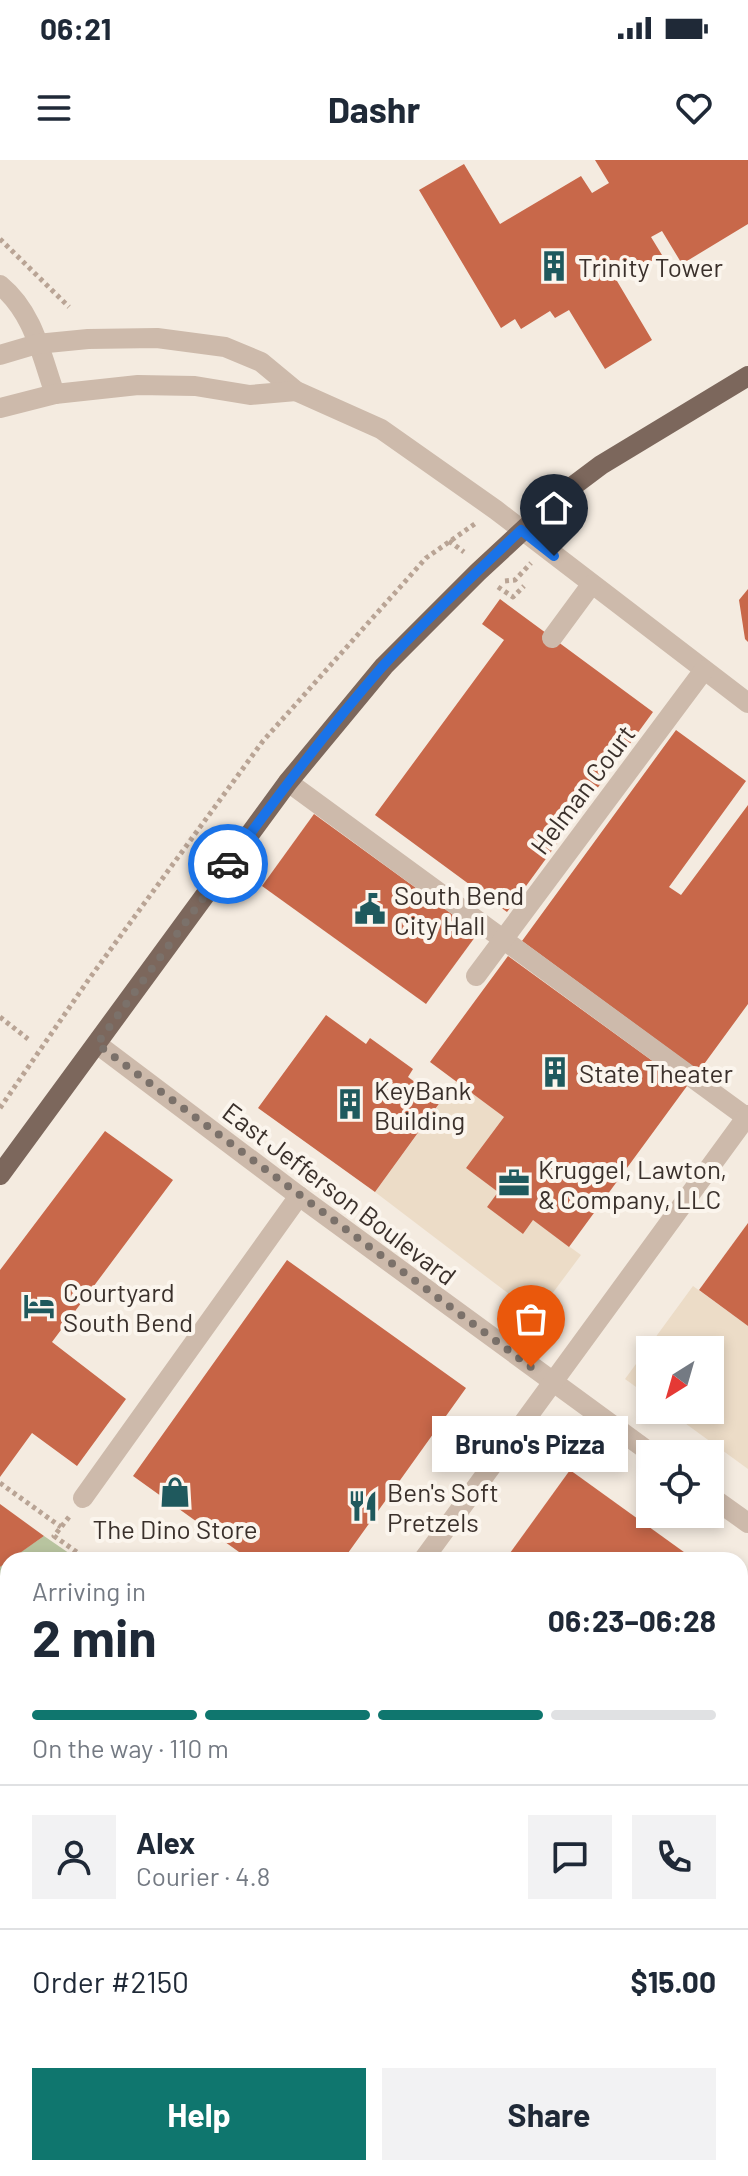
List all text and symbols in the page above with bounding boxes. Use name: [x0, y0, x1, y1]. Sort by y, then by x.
text: 06:21: [40, 10, 111, 46]
icon: menu: [32, 86, 76, 130]
icon: heart: [672, 86, 716, 130]
text: Dashr: [328, 87, 420, 130]
building icon: Trinity Tower: [537, 249, 571, 283]
place label: Trinity Tower: [578, 251, 724, 282]
pin: [520, 474, 588, 556]
icon: home: [532, 486, 576, 530]
street label: Helman Court: [523, 718, 641, 860]
courier: [188, 824, 268, 904]
icon: car: [206, 842, 250, 886]
place label: South Bend City Hall: [394, 879, 524, 940]
public building icon: South Bend City Hall: [353, 892, 387, 926]
building icon: State Theater: [538, 1055, 572, 1089]
place label: State Theater: [579, 1057, 733, 1088]
place label: KeyBank Building: [374, 1074, 471, 1135]
building icon: KeyBank Building: [333, 1087, 367, 1121]
street label: East Jefferson Boulevard: [217, 1095, 463, 1291]
place label: Kruggel, Lawton, & Company, LLC: [538, 1153, 727, 1214]
office icon: Kruggel, Lawton, & Company, LLC: [497, 1166, 531, 1200]
place label: Courtyard South Bend: [63, 1276, 193, 1337]
pin: [497, 1285, 565, 1367]
hotel icon: Courtyard South Bend: [22, 1289, 56, 1323]
icon: bag: [509, 1297, 553, 1341]
north arrow: [636, 1336, 724, 1424]
map controls: [636, 1336, 724, 1528]
callout: Bruno's Pizza: [433, 1415, 629, 1471]
text: Bruno's Pizza: [455, 1428, 605, 1459]
button: locate: [636, 1440, 724, 1528]
shop icon: The Dino Store: [158, 1475, 192, 1509]
place label: Ben's Soft Pretzels: [387, 1476, 499, 1537]
restaurant icon: Ben's Soft Pretzels: [346, 1489, 380, 1523]
place label: The Dino Store: [92, 1513, 258, 1544]
text: Arriving in: [32, 1575, 146, 1606]
text: 06:23–06:28: [548, 1602, 716, 1638]
text: 2 min: [32, 1605, 157, 1667]
text: On the way · 110 m: [32, 1732, 229, 1763]
button: person: [32, 1815, 116, 1899]
button: chat: [528, 1815, 612, 1899]
button: phone: [632, 1815, 716, 1899]
text: Alex: [136, 1824, 195, 1860]
text: Courier · 4.8: [136, 1860, 270, 1891]
text: Order #2150: [32, 1963, 189, 1999]
text: $15.00: [631, 1963, 716, 1999]
button: Help: [32, 2068, 366, 2160]
button: Share: [382, 2068, 716, 2160]

